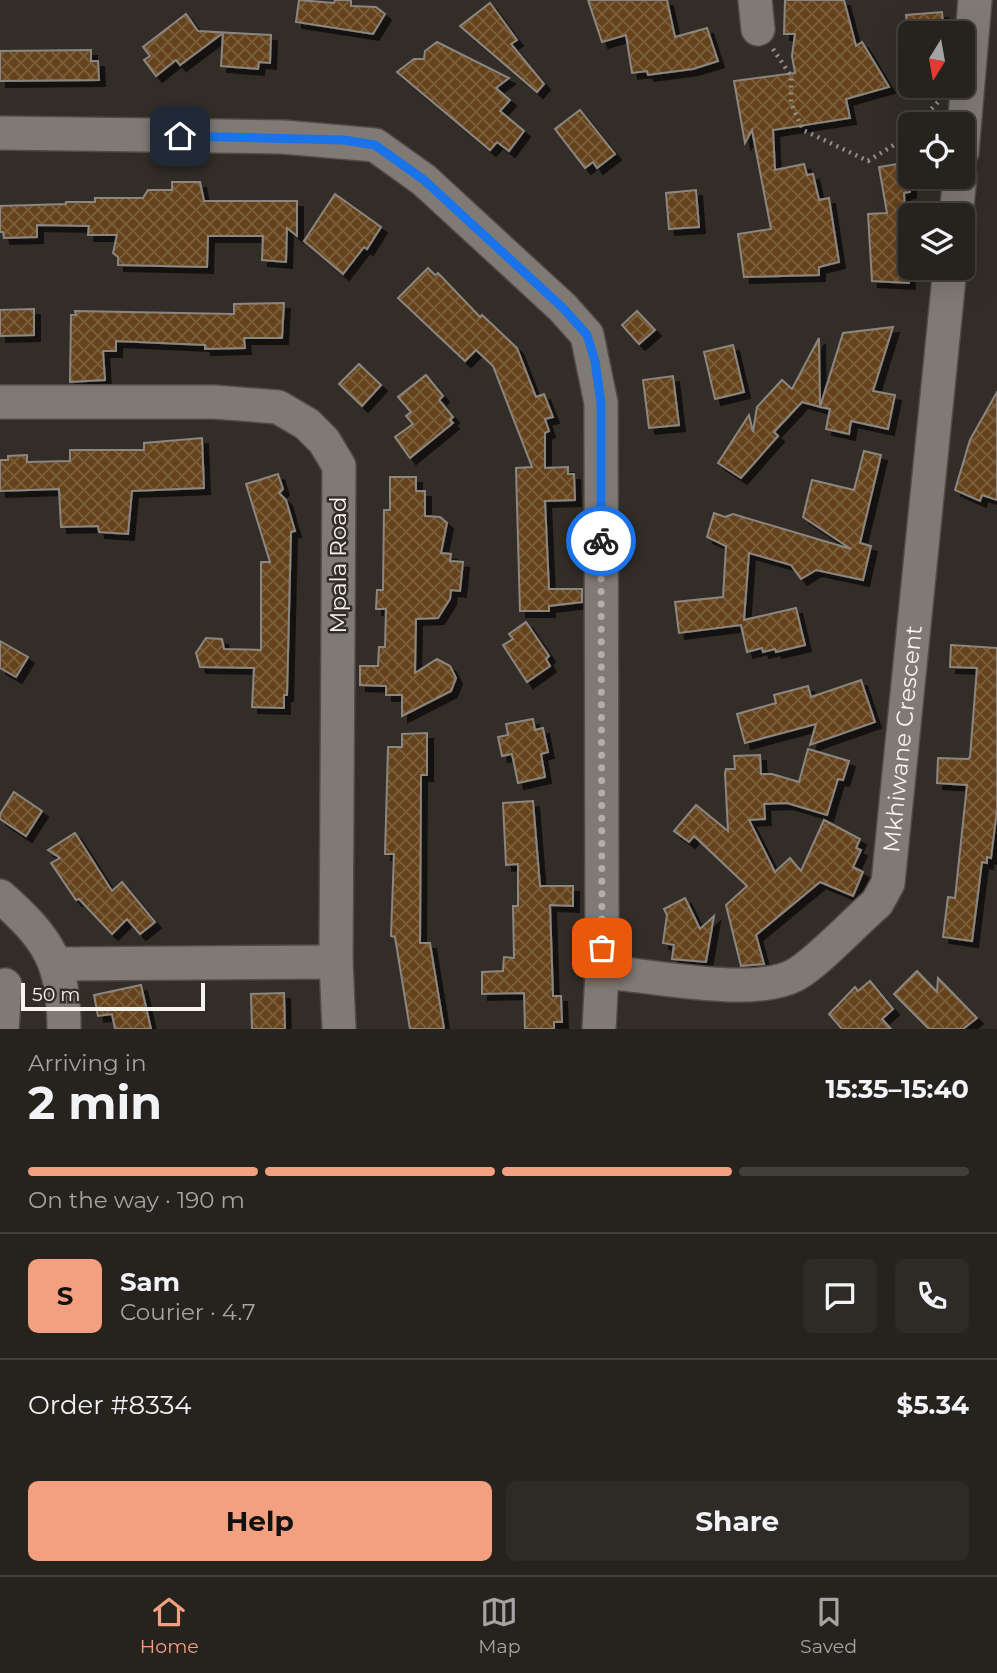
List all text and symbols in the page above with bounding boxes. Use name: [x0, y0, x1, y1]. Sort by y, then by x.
north arrow: [898, 21, 975, 98]
map controls: [898, 21, 975, 280]
pin: [150, 106, 210, 166]
button: locate: [898, 112, 975, 189]
icon: home: [161, 117, 199, 155]
button: layers: [898, 203, 975, 280]
street label: Mpala Road: [324, 497, 352, 633]
courier: [566, 506, 636, 576]
icon: bike: [582, 522, 620, 560]
street label: Mkhiwane Crescent: [877, 624, 928, 854]
pin: [572, 918, 632, 978]
icon: bag: [583, 929, 621, 967]
scale bar: [21, 980, 205, 1012]
text: 50 m: [32, 983, 80, 1006]
text: Arriving in: [28, 1049, 147, 1077]
text: 15:35–15:40: [825, 1073, 969, 1105]
text: 2 min: [28, 1074, 162, 1131]
text: On the way · 190 m: [28, 1186, 245, 1214]
button: chat: [803, 1259, 877, 1333]
button: phone: [895, 1259, 969, 1333]
text: Sam: [120, 1266, 180, 1298]
text: S: [57, 1280, 73, 1312]
text: Courier · 4.7: [120, 1298, 256, 1326]
text: Order #8334: [28, 1389, 192, 1421]
text: $5.34: [897, 1389, 969, 1421]
button: Help: [28, 1481, 492, 1561]
button: Share: [506, 1481, 969, 1561]
tab: Home: [140, 1593, 199, 1658]
tab: Map: [478, 1593, 521, 1658]
tab: Saved: [800, 1593, 857, 1658]

